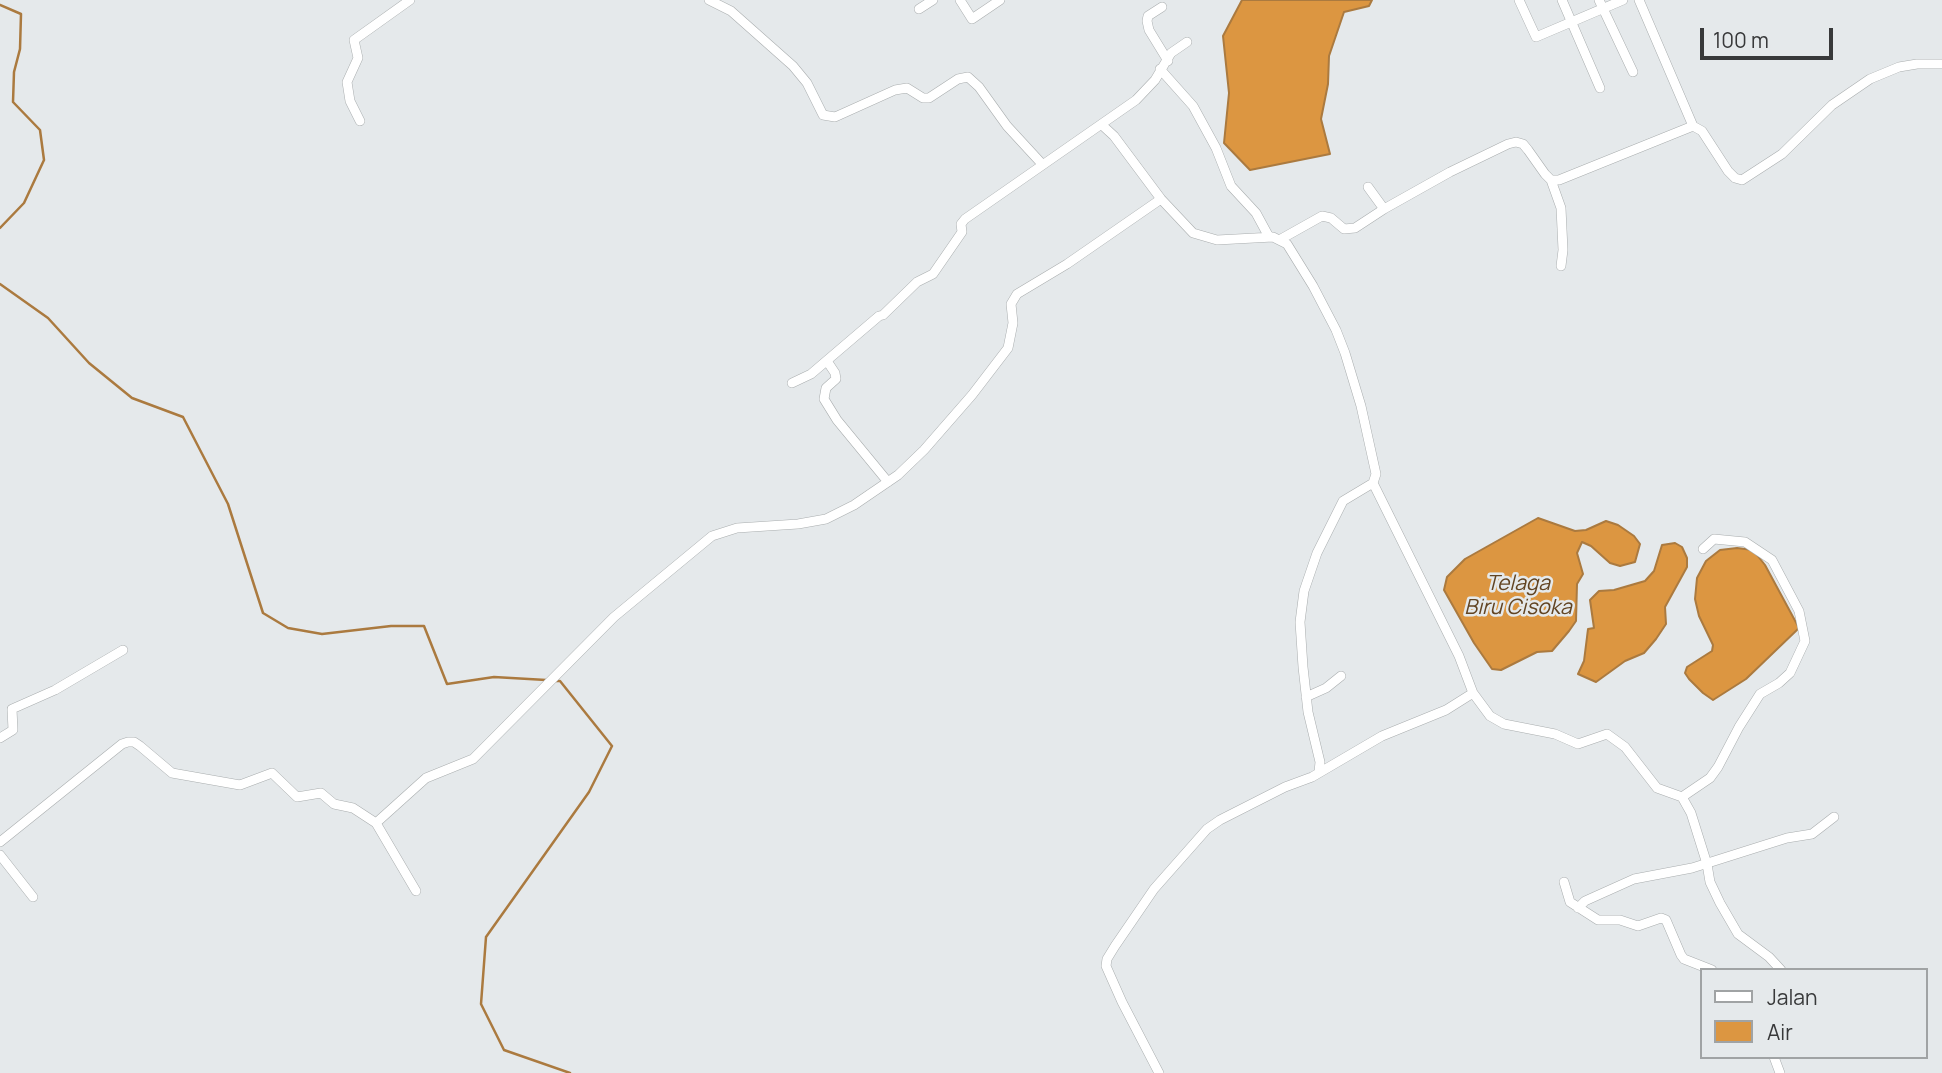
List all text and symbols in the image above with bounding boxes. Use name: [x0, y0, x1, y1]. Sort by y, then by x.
scale bar: [1704, 14, 1837, 58]
text: 100 m: [1713, 26, 1769, 54]
water label: Telaga Biru Cisoka: [1464, 571, 1572, 621]
legend: [1700, 968, 1928, 1059]
text: Jalan: [1767, 983, 1817, 1011]
text: Air: [1767, 1018, 1793, 1046]

